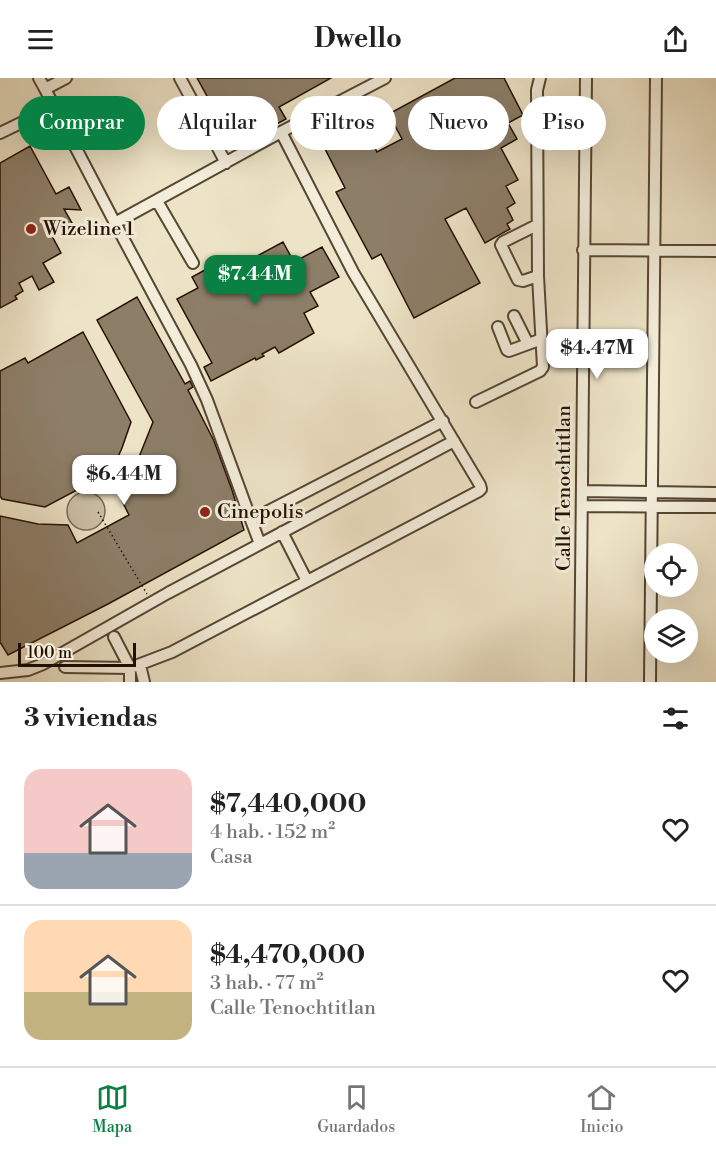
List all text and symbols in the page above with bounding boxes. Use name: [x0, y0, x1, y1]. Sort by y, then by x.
text: Dwello: [314, 22, 402, 56]
icon: menu: [24, 23, 57, 56]
icon: share: [659, 23, 692, 56]
chip: Comprar: [18, 96, 145, 150]
chip: Alquilar: [157, 96, 278, 150]
chip: Filtros: [290, 96, 396, 150]
chip: Nuevo: [408, 96, 509, 150]
chip: Piso: [521, 96, 606, 150]
place label: Wizeline 1: [42, 217, 134, 242]
marker: Wizeline 1: [24, 222, 38, 236]
pin: $7.44M: [206, 255, 304, 306]
text: $7.44M: [218, 262, 292, 287]
pin: $4.47M: [548, 329, 646, 380]
text: $4.47M: [560, 336, 634, 361]
street label: Calle Tenochtitlan: [552, 405, 577, 571]
pin: $6.44M: [75, 455, 173, 506]
text: $6.44M: [86, 462, 162, 487]
place label: Cinepolis: [217, 500, 303, 525]
marker: Cinepolis: [198, 505, 212, 519]
map controls: [644, 543, 698, 663]
button: locate: [644, 543, 698, 597]
button: layers: [644, 609, 698, 663]
scale bar: [18, 640, 136, 668]
text: 100 m: [27, 643, 72, 663]
text: 3 viviendas: [24, 702, 157, 734]
icon: filters: [659, 702, 692, 735]
text: $7,440,000: [210, 788, 366, 820]
icon: home: [72, 793, 144, 865]
icon: heart: [659, 813, 692, 846]
text: 4 hab. · 152 m²: [210, 820, 335, 845]
text: Casa: [210, 845, 253, 870]
text: $4,470,000: [210, 939, 365, 971]
icon: home: [72, 944, 144, 1016]
icon: heart: [659, 964, 692, 997]
text: 3 hab. · 77 m²: [210, 971, 323, 996]
text: Calle Tenochtitlan: [210, 996, 376, 1021]
tab: Mapa: [93, 1081, 132, 1137]
tab: Guardados: [317, 1081, 395, 1137]
tab: Inicio: [580, 1081, 623, 1137]

